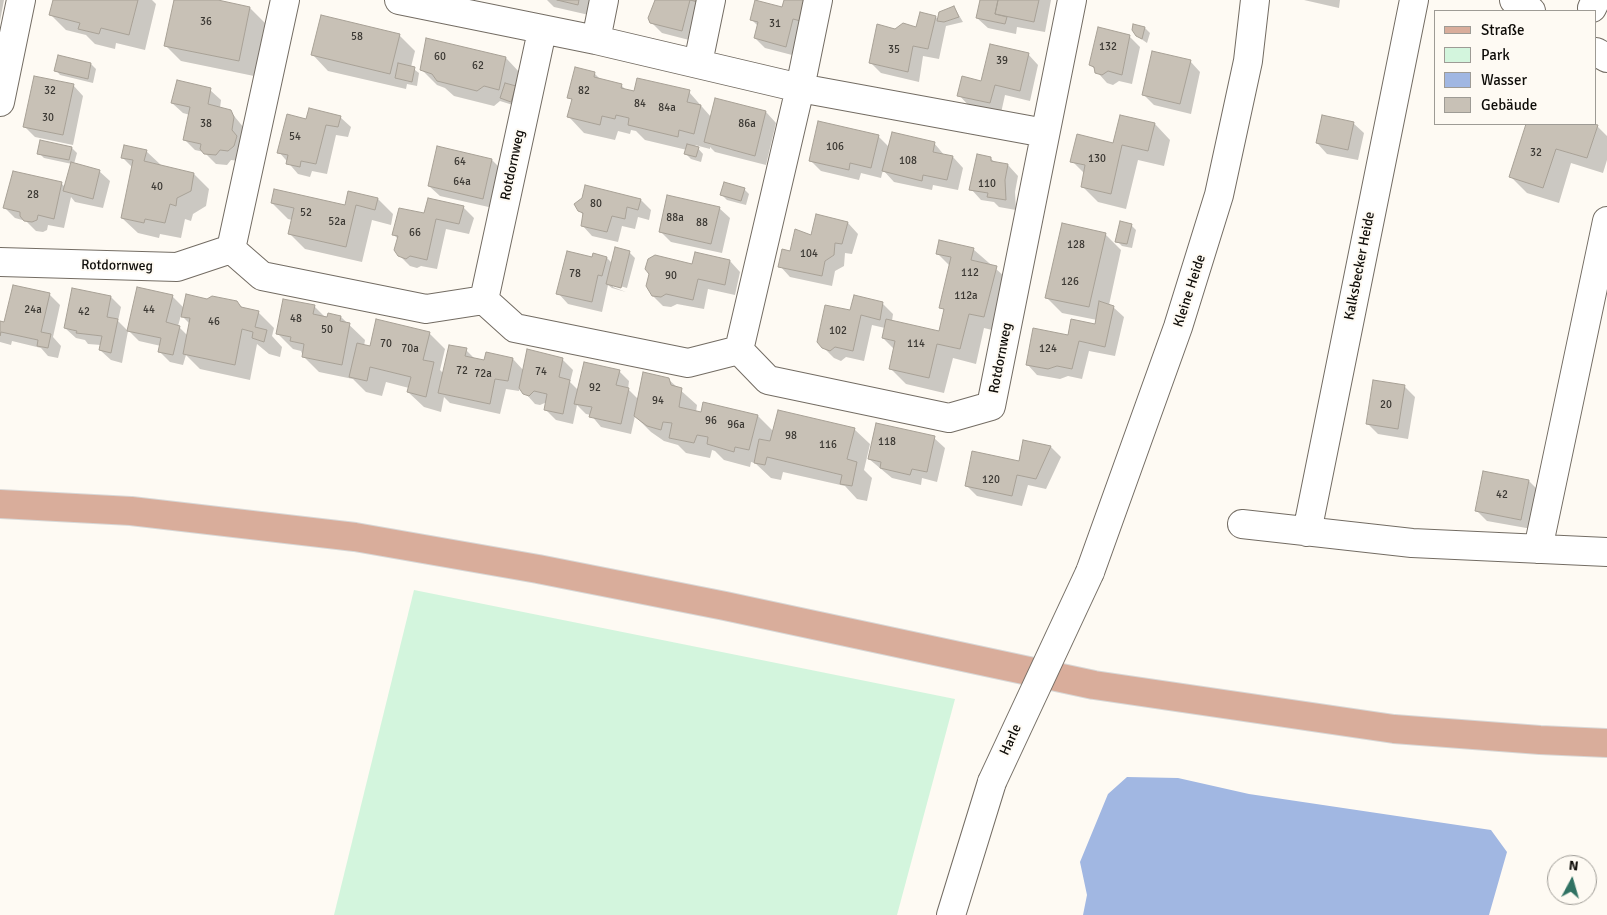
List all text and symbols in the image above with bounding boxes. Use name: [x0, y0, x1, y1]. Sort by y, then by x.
legend: [1434, 10, 1597, 125]
house number: 36: [200, 15, 212, 29]
house number: 31: [769, 17, 781, 31]
text: Straße: [1481, 21, 1525, 39]
house number: 58: [351, 30, 363, 44]
house number: 132: [1099, 40, 1117, 54]
house number: 35: [888, 43, 900, 57]
text: Park: [1481, 46, 1510, 64]
house number: 60: [434, 50, 446, 64]
house number: 39: [996, 54, 1008, 68]
house number: 62: [472, 59, 484, 73]
text: Wasser: [1481, 71, 1527, 89]
house number: 32: [44, 84, 56, 98]
house number: 82: [578, 84, 590, 98]
text: Gebäude: [1481, 96, 1537, 114]
house number: 84: [634, 97, 646, 111]
house number: 84a: [658, 101, 676, 115]
house number: 30: [42, 111, 54, 125]
house number: 38: [200, 117, 212, 131]
house number: 86a: [738, 117, 756, 131]
street label: Rotdornweg: [497, 128, 529, 202]
house number: 54: [289, 130, 301, 144]
house number: 106: [826, 140, 844, 154]
house number: 32: [1530, 146, 1542, 160]
house number: 130: [1088, 152, 1106, 166]
house number: 108: [899, 154, 917, 168]
house number: 64: [454, 155, 466, 169]
house number: 64a: [453, 175, 471, 189]
house number: 110: [978, 177, 996, 191]
house number: 40: [151, 180, 163, 194]
house number: 28: [27, 188, 39, 202]
house number: 80: [590, 197, 602, 211]
house number: 52: [300, 206, 312, 220]
street label: Kalksbecker Heide: [1341, 210, 1379, 322]
house number: 88a: [666, 211, 684, 225]
house number: 52a: [328, 215, 346, 229]
house number: 88: [696, 216, 708, 230]
house number: 66: [409, 226, 421, 240]
house number: 128: [1067, 238, 1085, 252]
house number: 104: [800, 247, 818, 261]
street label: Kleine Heide: [1170, 252, 1210, 330]
street label: Rotdornweg: [81, 257, 153, 275]
house number: 112: [961, 266, 979, 280]
house number: 78: [569, 267, 581, 281]
house number: 90: [665, 269, 677, 283]
house number: 126: [1061, 275, 1079, 289]
house number: 112a: [954, 289, 978, 303]
house number: 24a: [24, 303, 42, 317]
house number: 44: [143, 303, 155, 317]
house number: 42: [78, 305, 90, 319]
house number: 48: [290, 312, 302, 326]
house number: 46: [208, 315, 220, 329]
street label: Rotdornweg: [986, 321, 1016, 395]
house number: 50: [321, 323, 333, 337]
house number: 102: [829, 324, 847, 338]
house number: 70: [380, 337, 392, 351]
house number: 114: [907, 337, 925, 351]
house number: 70a: [401, 342, 419, 356]
house number: 124: [1039, 342, 1057, 356]
house number: 72: [456, 364, 468, 378]
house number: 74: [535, 365, 547, 379]
house number: 72a: [474, 367, 492, 381]
house number: 92: [589, 381, 601, 395]
house number: 94: [652, 394, 664, 408]
house number: 20: [1380, 398, 1392, 412]
house number: 96: [705, 414, 717, 428]
house number: 96a: [727, 418, 745, 432]
house number: 98: [785, 429, 797, 443]
house number: 118: [878, 435, 896, 449]
house number: 116: [819, 438, 837, 452]
house number: 120: [982, 473, 1000, 487]
house number: 42: [1496, 488, 1508, 502]
street label: Harle: [996, 722, 1026, 758]
north arrow: [1547, 855, 1597, 905]
text: N: [1568, 857, 1579, 875]

